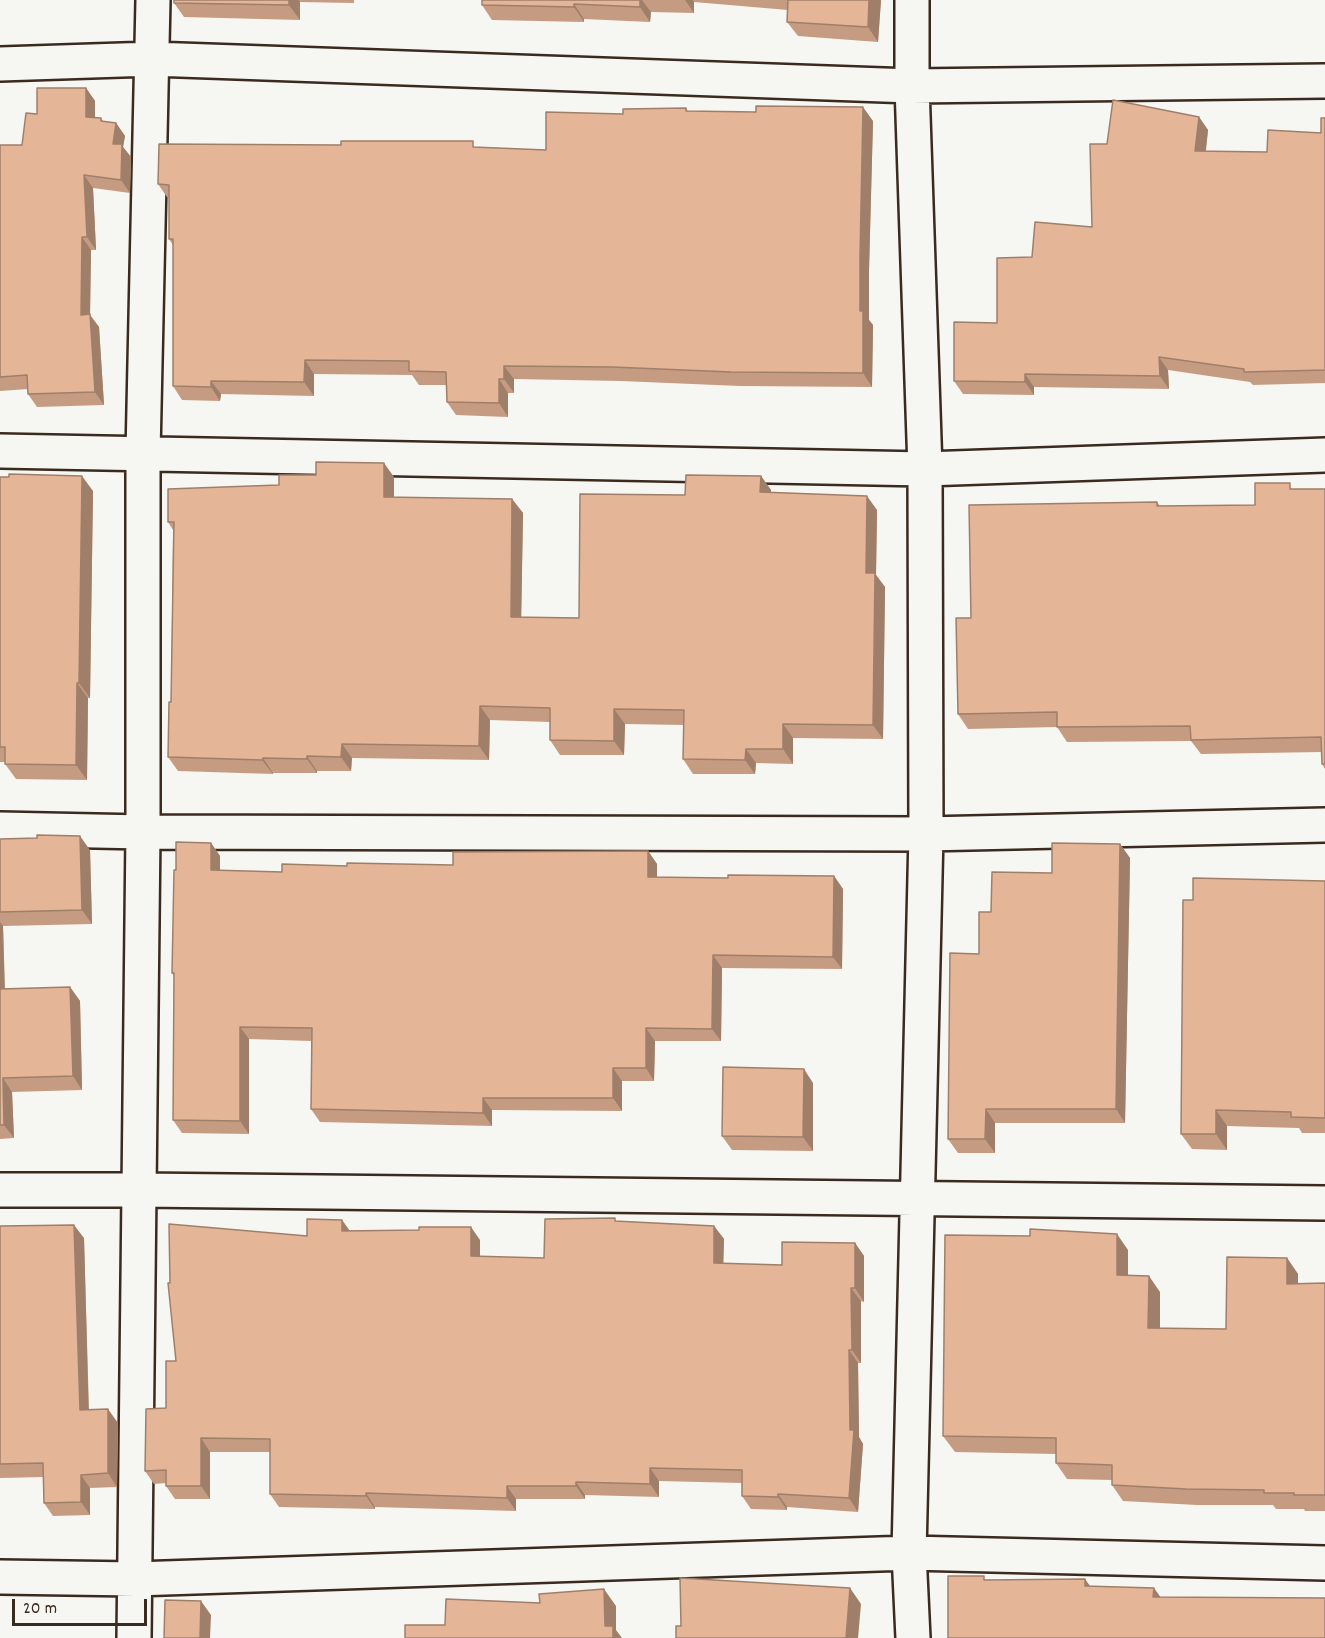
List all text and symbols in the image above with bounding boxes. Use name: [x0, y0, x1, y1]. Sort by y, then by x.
scale bar: [15, 1587, 150, 1625]
text: 20 m: [23, 1597, 57, 1622]

